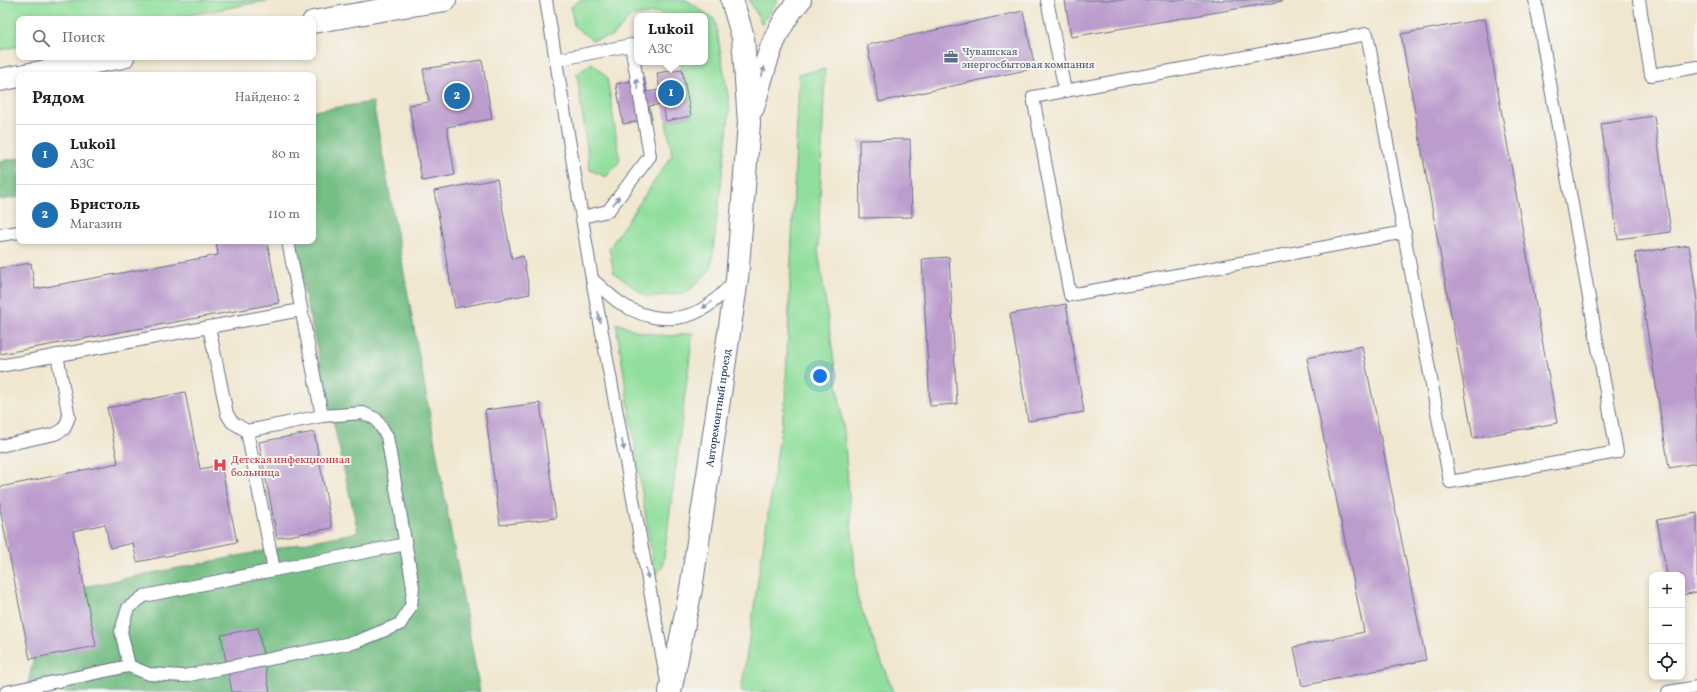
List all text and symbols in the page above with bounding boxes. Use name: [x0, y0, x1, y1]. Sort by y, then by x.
popup: [634, 13, 708, 65]
search box: [16, 16, 316, 60]
text: Lukoil: [648, 20, 694, 41]
icon: search: [30, 27, 52, 49]
text: Поиск: [62, 28, 105, 49]
text: АЗС: [648, 41, 673, 59]
place label: Чувашская энергосбытовая компания: [962, 45, 1095, 73]
office icon: Чувашская энергосбытовая компания: [943, 49, 959, 65]
one-way arrow: [761, 66, 767, 78]
one-way arrow: [634, 78, 640, 90]
pin: 1: [658, 78, 684, 108]
pin: 2: [444, 81, 470, 111]
text: Рядом: [32, 87, 85, 110]
text: Найдено: 2: [235, 89, 300, 107]
text: Lukoil: [70, 135, 116, 156]
text: 1: [42, 146, 48, 164]
text: 80 m: [271, 146, 300, 164]
text: АЗС: [70, 156, 95, 174]
text: Бристоль: [70, 195, 140, 216]
one-way arrow: [611, 196, 620, 207]
text: 2: [42, 206, 48, 224]
text: 110 m: [268, 206, 300, 224]
text: Магазин: [70, 216, 122, 234]
one-way arrow: [702, 301, 713, 309]
one-way arrow: [596, 311, 602, 324]
street label: Авторемонтный проезд: [703, 347, 736, 469]
your location: [810, 366, 830, 386]
one-way arrow: [620, 439, 626, 451]
place label: Детская инфекционная больница: [231, 453, 350, 481]
hospital icon: Детская инфекционная больница: [212, 457, 228, 473]
one-way arrow: [644, 567, 650, 579]
map controls: [1649, 572, 1685, 680]
button: +: [1649, 572, 1685, 608]
button: −: [1649, 608, 1685, 644]
button: locate: [1649, 644, 1685, 680]

